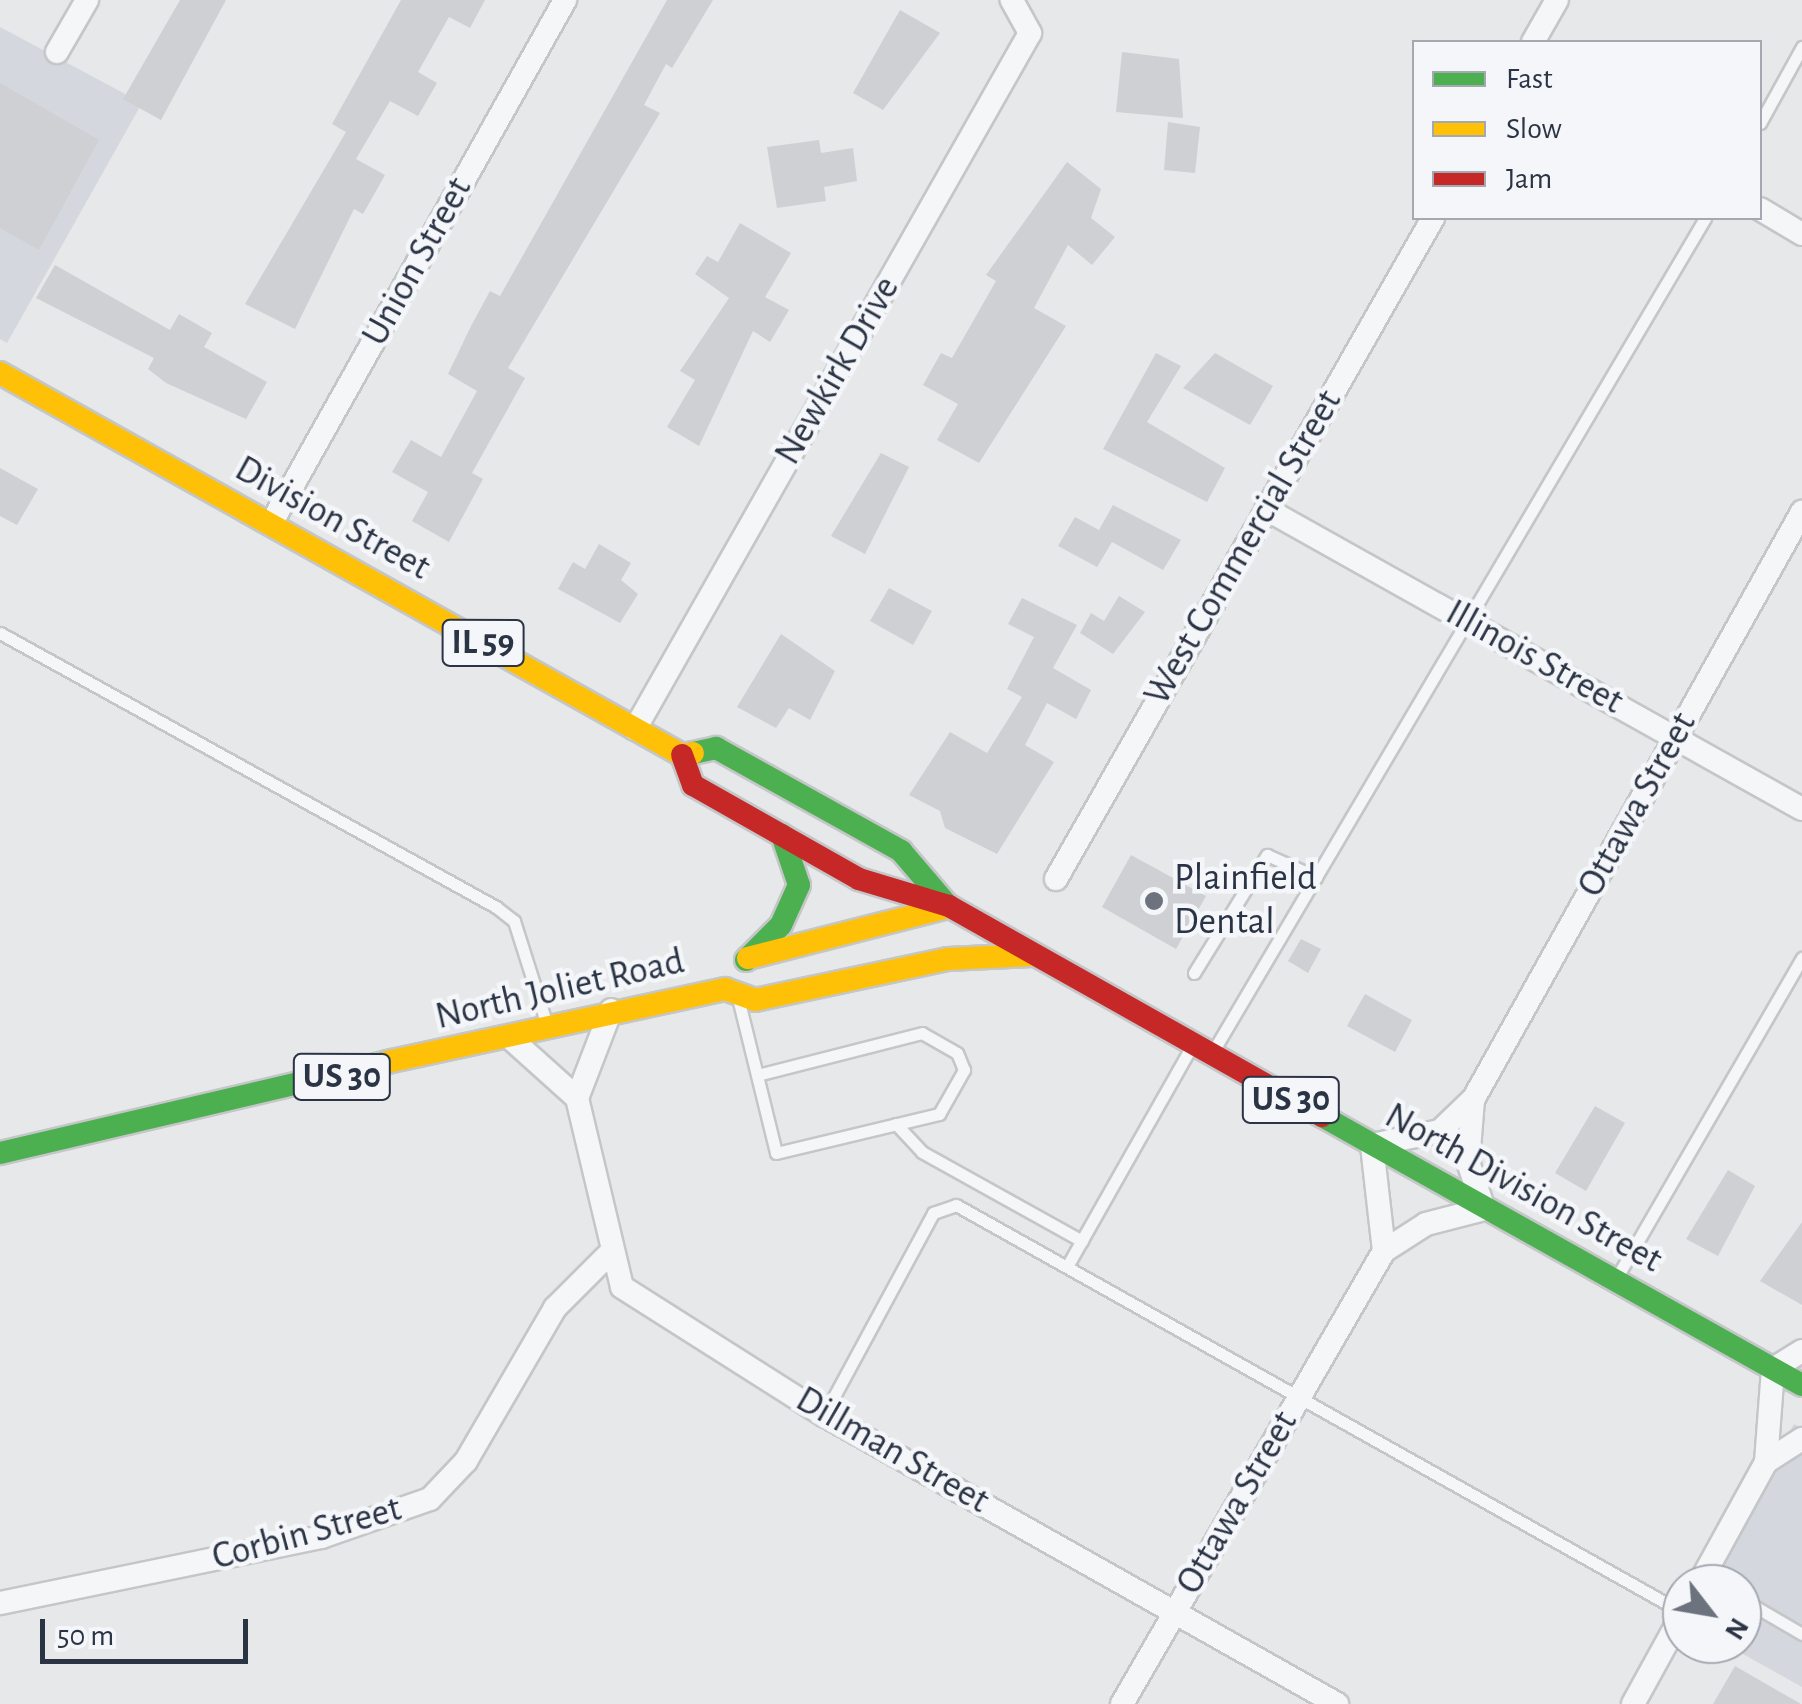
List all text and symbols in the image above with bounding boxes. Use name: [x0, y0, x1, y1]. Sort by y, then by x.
legend: [1412, 40, 1762, 220]
text: Fast: [1506, 64, 1553, 94]
text: Slow: [1506, 114, 1562, 144]
text: Jam: [1506, 164, 1552, 194]
street label: Union Street: [353, 170, 483, 354]
street label: Newkirk Drive: [766, 269, 910, 473]
street label: West Commercial Street: [1135, 382, 1353, 714]
street label: Division Street: [227, 447, 437, 591]
street label: Illinois Street: [1438, 591, 1630, 725]
road number: IL 59: [440, 613, 526, 673]
street label: Ottawa Street: [1569, 705, 1707, 905]
place label: Plainfield Dental: [1174, 856, 1317, 946]
marker: Plainfield Dental: [1143, 890, 1165, 912]
street label: North Joliet Road: [431, 939, 689, 1041]
road number: US 30: [292, 1047, 392, 1107]
road number: US 30: [1241, 1070, 1341, 1130]
street label: North Division Street: [1376, 1094, 1670, 1284]
street label: Dillman Street: [787, 1377, 997, 1525]
street label: Ottawa Street: [1167, 1403, 1309, 1603]
street label: Corbin Street: [208, 1487, 406, 1581]
north arrow: [1662, 1564, 1762, 1664]
scale bar: [45, 1599, 252, 1661]
text: N: [1719, 1613, 1753, 1644]
text: 50 m: [57, 1621, 114, 1651]

